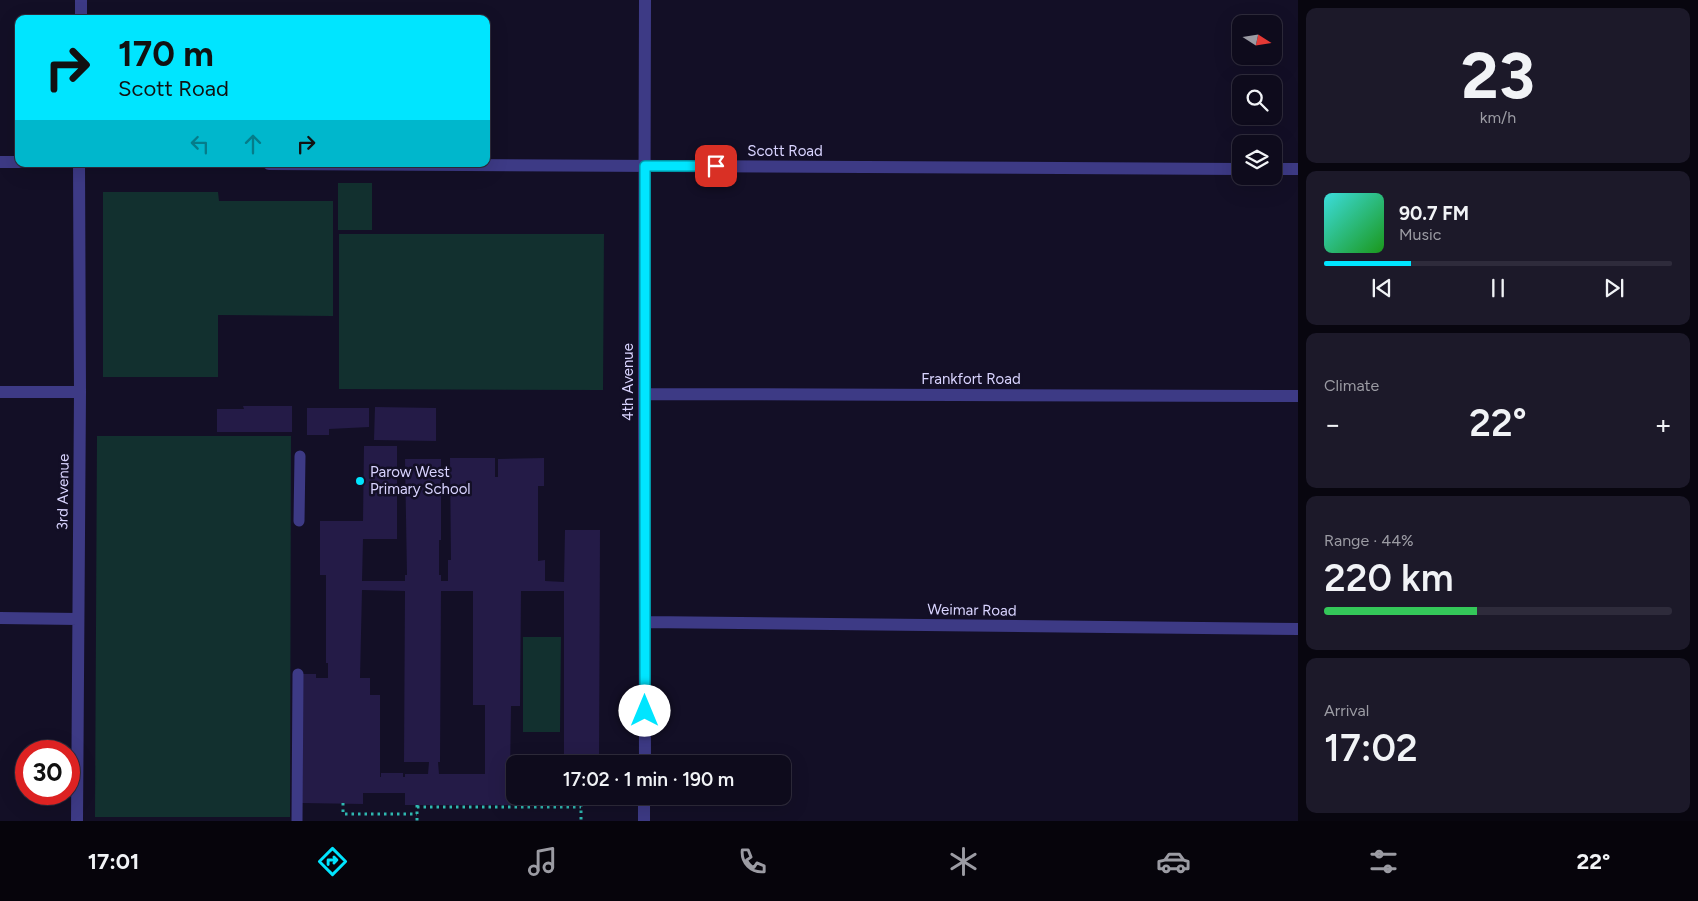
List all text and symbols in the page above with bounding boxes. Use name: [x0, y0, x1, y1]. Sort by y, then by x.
north arrow: [1232, 15, 1282, 65]
map controls: [1232, 15, 1282, 185]
text: 170 m: [118, 33, 214, 75]
icon: right: [35, 35, 100, 100]
text: 23: [1461, 36, 1535, 114]
text: Scott Road: [118, 75, 229, 102]
button: search: [1232, 75, 1282, 125]
text: km/h: [1480, 108, 1516, 127]
icon: left: [186, 130, 214, 158]
icon: ahead: [239, 130, 267, 158]
icon: right: [292, 130, 320, 158]
button: layers: [1232, 135, 1282, 185]
street label: Scott Road: [747, 142, 823, 160]
pin: [695, 145, 737, 187]
icon: arrive: [702, 152, 730, 180]
text: 90.7 FM: [1399, 202, 1469, 225]
text: Music: [1399, 225, 1441, 244]
icon: previous: [1368, 274, 1396, 302]
icon: pause: [1484, 274, 1512, 302]
icon: next: [1600, 274, 1628, 302]
street label: 4th Avenue: [619, 343, 637, 421]
street label: Frankfort Road: [921, 370, 1021, 388]
text: Climate: [1324, 376, 1379, 395]
text: 22°: [1469, 400, 1527, 446]
text: −: [1324, 407, 1341, 441]
text: +: [1655, 407, 1672, 441]
street label: 3rd Avenue: [53, 454, 73, 530]
place label: Parow West Primary School: [370, 463, 471, 498]
marker: Parow West Primary School: [354, 475, 366, 487]
text: Range · 44%: [1324, 531, 1414, 550]
text: 220 km: [1324, 555, 1454, 601]
street label: Weimar Road: [927, 600, 1017, 620]
position arrow: [618, 684, 670, 736]
text: Arrival: [1324, 701, 1369, 720]
text: 17:02: [1324, 725, 1418, 771]
speed limit sign: 30: [15, 740, 80, 805]
text: 17:02 · 1 min · 190 m: [563, 768, 734, 791]
icon: directions: [315, 844, 350, 879]
icon: music: [525, 844, 560, 879]
icon: phone: [735, 844, 770, 879]
icon: climate: [946, 844, 981, 879]
icon: car: [1156, 844, 1191, 879]
icon: filters: [1366, 844, 1401, 879]
text: 17:01: [88, 848, 139, 875]
text: 22°: [1577, 848, 1610, 875]

